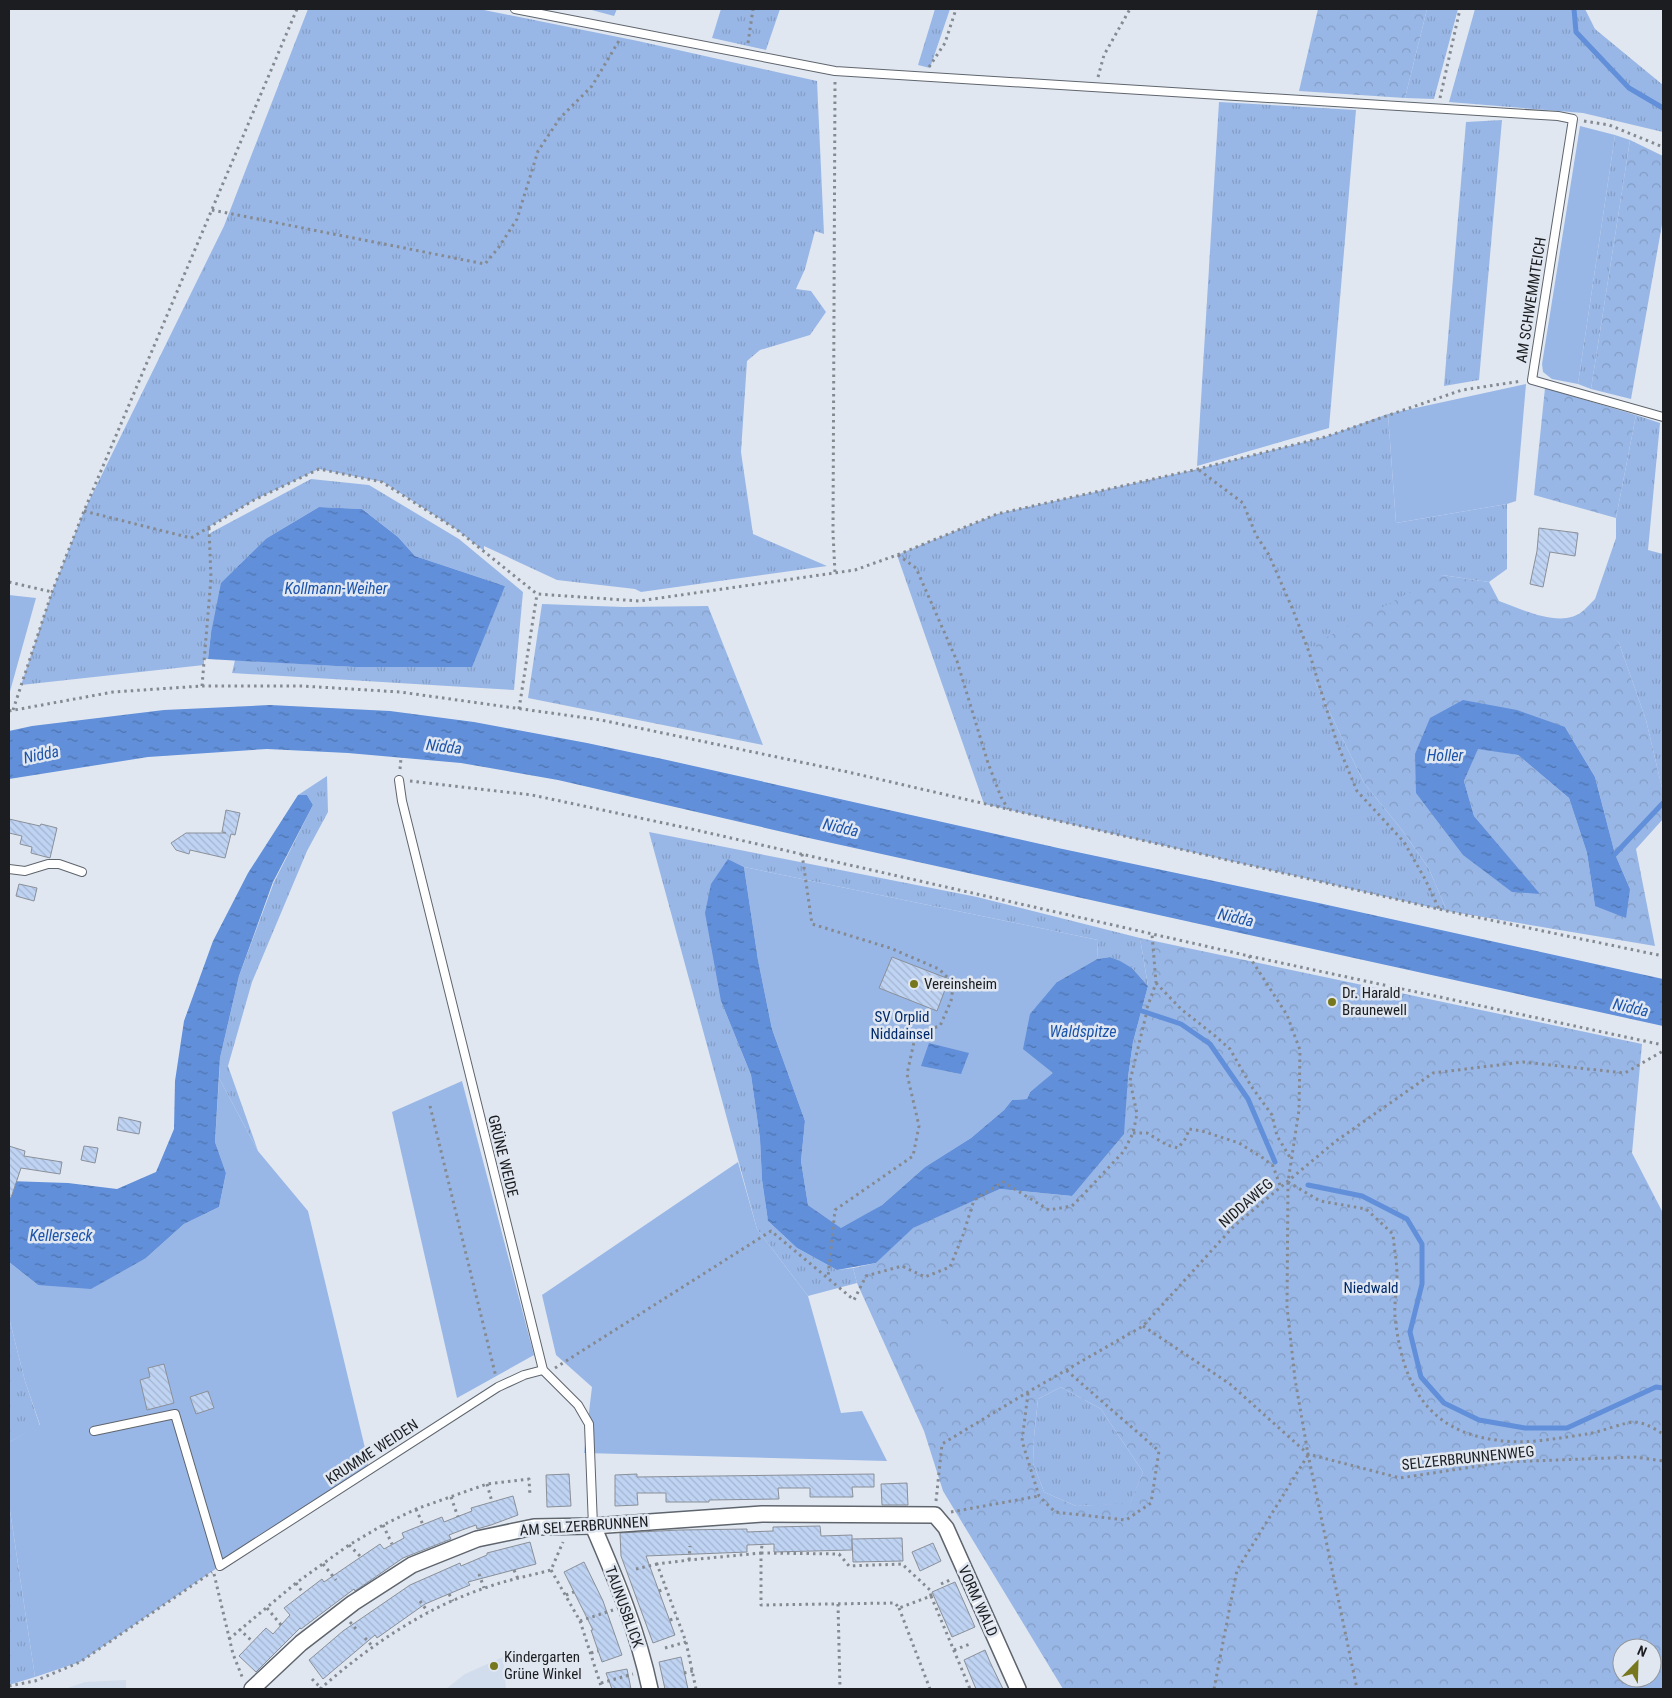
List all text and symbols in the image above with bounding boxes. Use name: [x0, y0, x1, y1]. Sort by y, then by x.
street label: AM SCHWEMMTEICH: [1512, 236, 1550, 364]
water label: Kollmann-Weiher: [284, 579, 389, 598]
water label: Nidda: [425, 735, 463, 758]
water label: Nidda: [22, 741, 61, 768]
water label: Holler: [1427, 746, 1465, 765]
water label: Nidda: [821, 814, 861, 841]
water label: Nidda: [1216, 904, 1256, 931]
place label: Vereinsheim: [924, 975, 997, 993]
marker: Vereinsheim: [908, 978, 920, 990]
place label: Dr. Harald Braunewell: [1342, 984, 1407, 1019]
water label: Nidda: [1611, 994, 1651, 1021]
marker: Dr. Harald Braunewell: [1326, 996, 1338, 1008]
park label: SV Orplid Niddainsel: [871, 1008, 933, 1043]
water label: Waldspitze: [1049, 1022, 1117, 1041]
street label: GRÜNE WEIDE: [484, 1113, 522, 1199]
street label: NIDDAWEG: [1215, 1175, 1277, 1231]
water label: Kellerseck: [29, 1226, 94, 1245]
park label: Niedwald: [1343, 1279, 1399, 1297]
street label: KRUMME WEIDEN: [323, 1416, 421, 1488]
street label: SELZERBRUNNENWEG: [1401, 1442, 1535, 1474]
street label: AM SELZERBRUNNEN: [519, 1513, 649, 1539]
street label: VORM WALD: [954, 1563, 1002, 1639]
street label: TAUNUSBLICK: [601, 1564, 647, 1651]
north arrow: [1612, 1638, 1662, 1688]
text: N: [1635, 1642, 1649, 1660]
place label: Kindergarten Grüne Winkel: [504, 1648, 582, 1683]
marker: Kindergarten Grüne Winkel: [488, 1660, 500, 1672]

